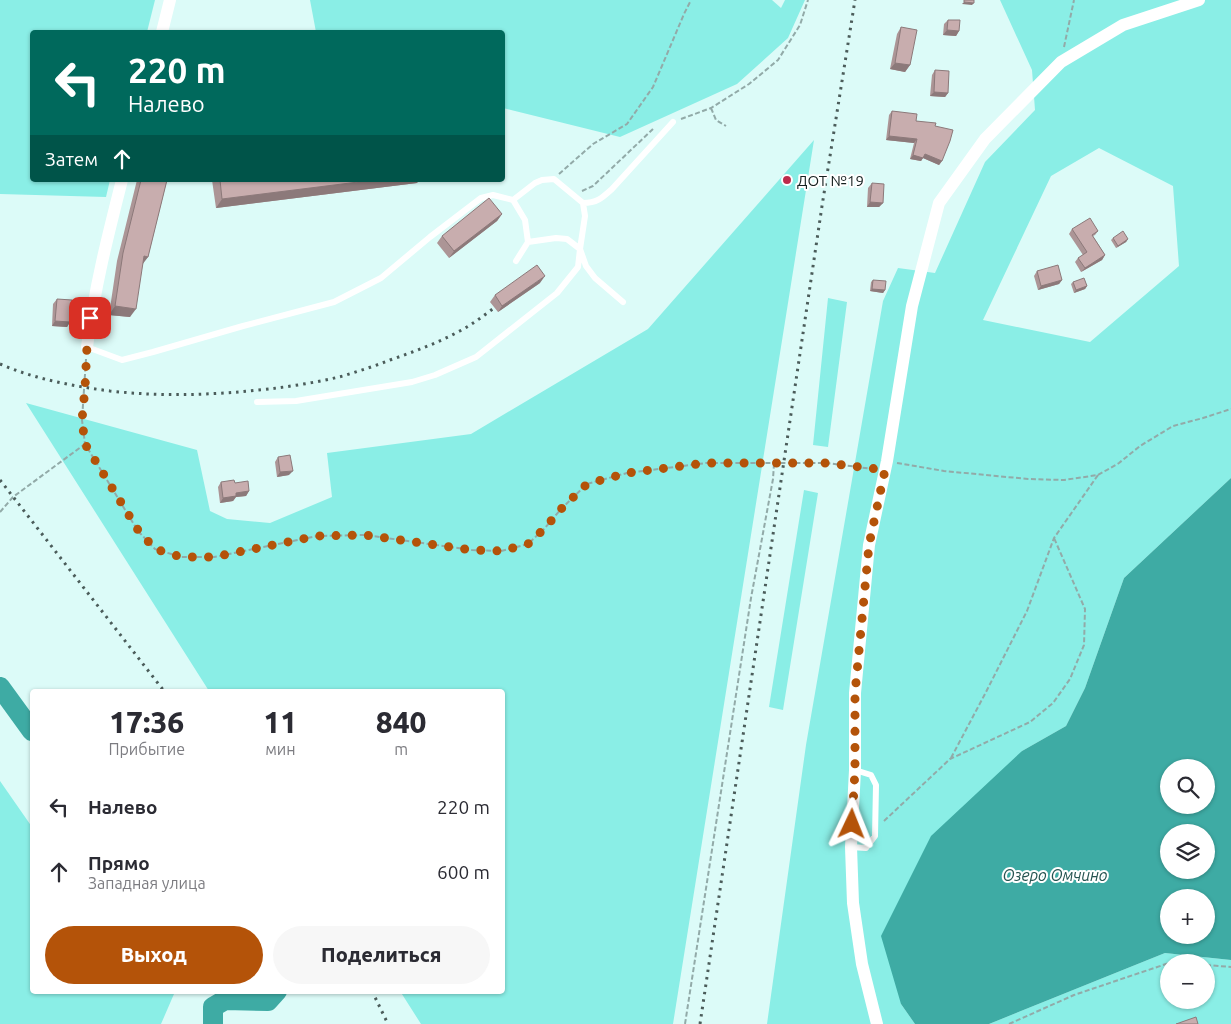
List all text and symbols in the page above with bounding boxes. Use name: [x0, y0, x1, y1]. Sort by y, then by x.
icon: left: [45, 50, 110, 115]
text: 220 m: [128, 50, 226, 90]
text: Налево: [128, 91, 205, 116]
icon: ahead: [108, 145, 136, 173]
text: Затем: [45, 148, 98, 170]
place label: ДОТ №19: [797, 172, 864, 189]
marker: ДОТ №19: [781, 174, 793, 186]
pin: [69, 297, 111, 339]
icon: arrive: [76, 304, 104, 332]
text: 17:36: [109, 705, 184, 739]
text: 11: [263, 705, 297, 739]
text: 840: [376, 705, 427, 739]
text: Прибытие: [108, 740, 185, 758]
text: мин: [265, 740, 296, 758]
text: m: [394, 740, 408, 758]
map controls: [1160, 759, 1215, 1009]
button: search: [1160, 759, 1215, 814]
icon: left: [45, 793, 73, 821]
text: Налево: [88, 796, 157, 818]
text: 220 m: [437, 796, 490, 818]
position arrow: [825, 797, 877, 849]
button: layers: [1160, 824, 1215, 879]
text: Прямо: [88, 852, 150, 874]
icon: ahead: [45, 858, 73, 886]
text: 600 m: [437, 861, 490, 883]
water label: Озеро Омчино: [1002, 866, 1108, 884]
text: Западная улица: [88, 874, 206, 892]
button: +: [1160, 889, 1215, 944]
button: Выход: [45, 926, 263, 984]
button: Поделиться: [273, 926, 490, 984]
button: −: [1160, 954, 1215, 1009]

